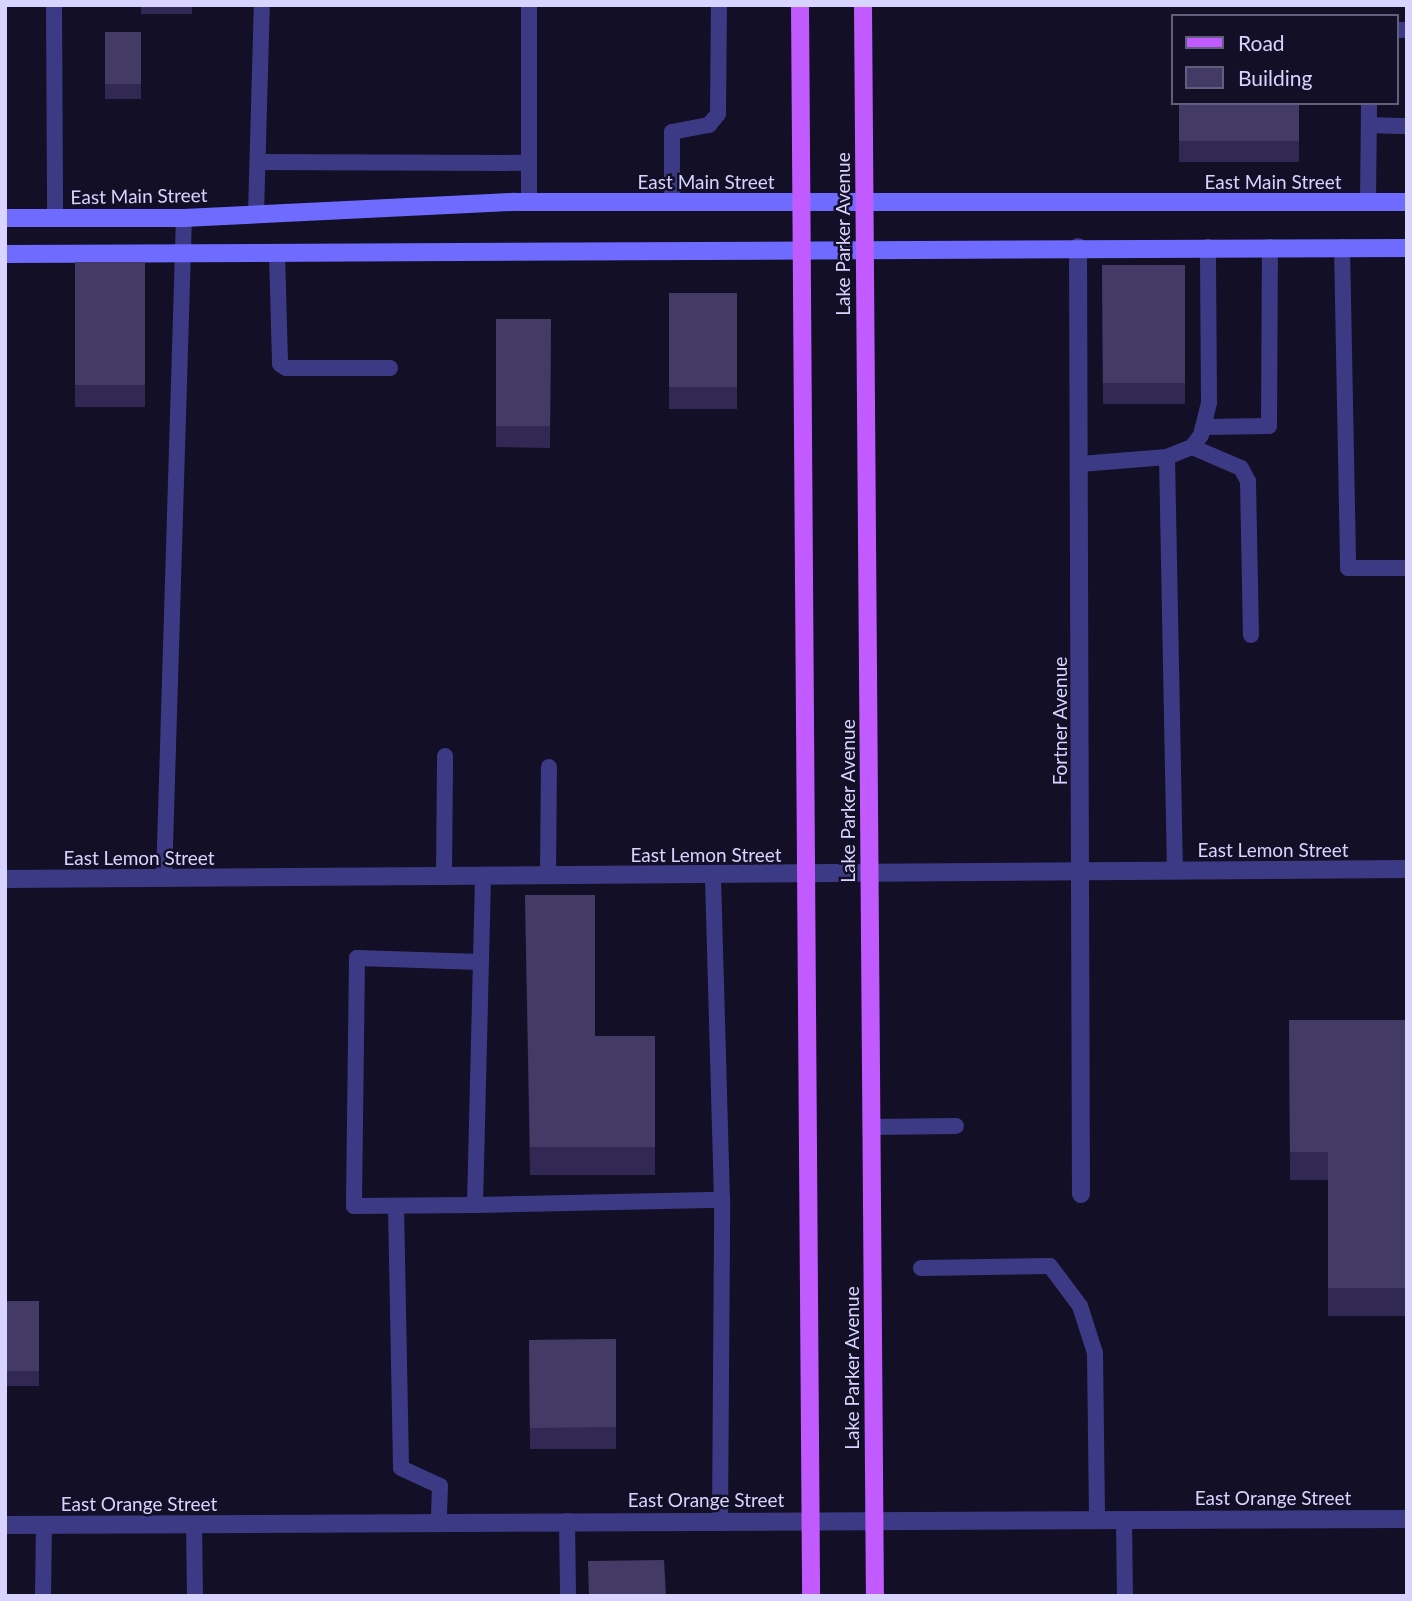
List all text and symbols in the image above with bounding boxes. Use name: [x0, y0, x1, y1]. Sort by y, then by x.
legend: [1170, 14, 1398, 105]
text: Road: [1238, 30, 1285, 55]
text: Building: [1238, 65, 1313, 90]
street label: Lake Parker Avenue: [832, 152, 854, 316]
street label: East Main Street: [637, 171, 775, 193]
street label: East Main Street: [1204, 171, 1342, 193]
street label: East Main Street: [70, 183, 208, 209]
street label: Fortner Avenue: [1049, 656, 1071, 786]
street label: Lake Parker Avenue: [837, 719, 859, 883]
street label: East Lemon Street: [1197, 839, 1349, 861]
street label: East Lemon Street: [630, 844, 782, 866]
street label: East Lemon Street: [63, 847, 215, 869]
street label: Lake Parker Avenue: [841, 1286, 863, 1450]
street label: East Orange Street: [1195, 1487, 1351, 1509]
street label: East Orange Street: [628, 1489, 784, 1511]
street label: East Orange Street: [61, 1493, 217, 1515]

